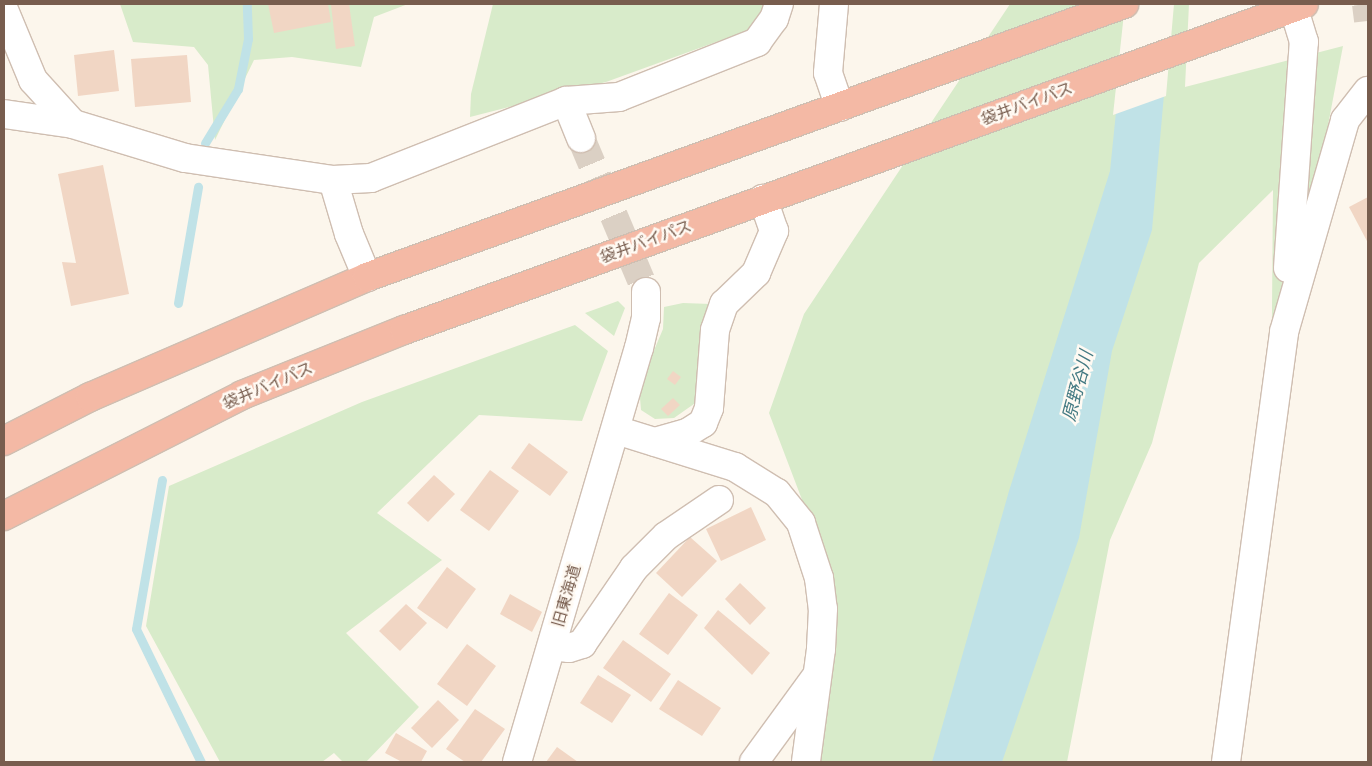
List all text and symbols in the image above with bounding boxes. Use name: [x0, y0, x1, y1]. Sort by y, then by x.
street label: 袋井バイパス: [979, 79, 1075, 129]
street label: 袋井バイパス: [598, 217, 694, 267]
water label: 原野谷川: [1058, 348, 1098, 424]
street label: 袋井バイパス: [220, 358, 316, 414]
street label: 旧東海道: [549, 563, 585, 629]

